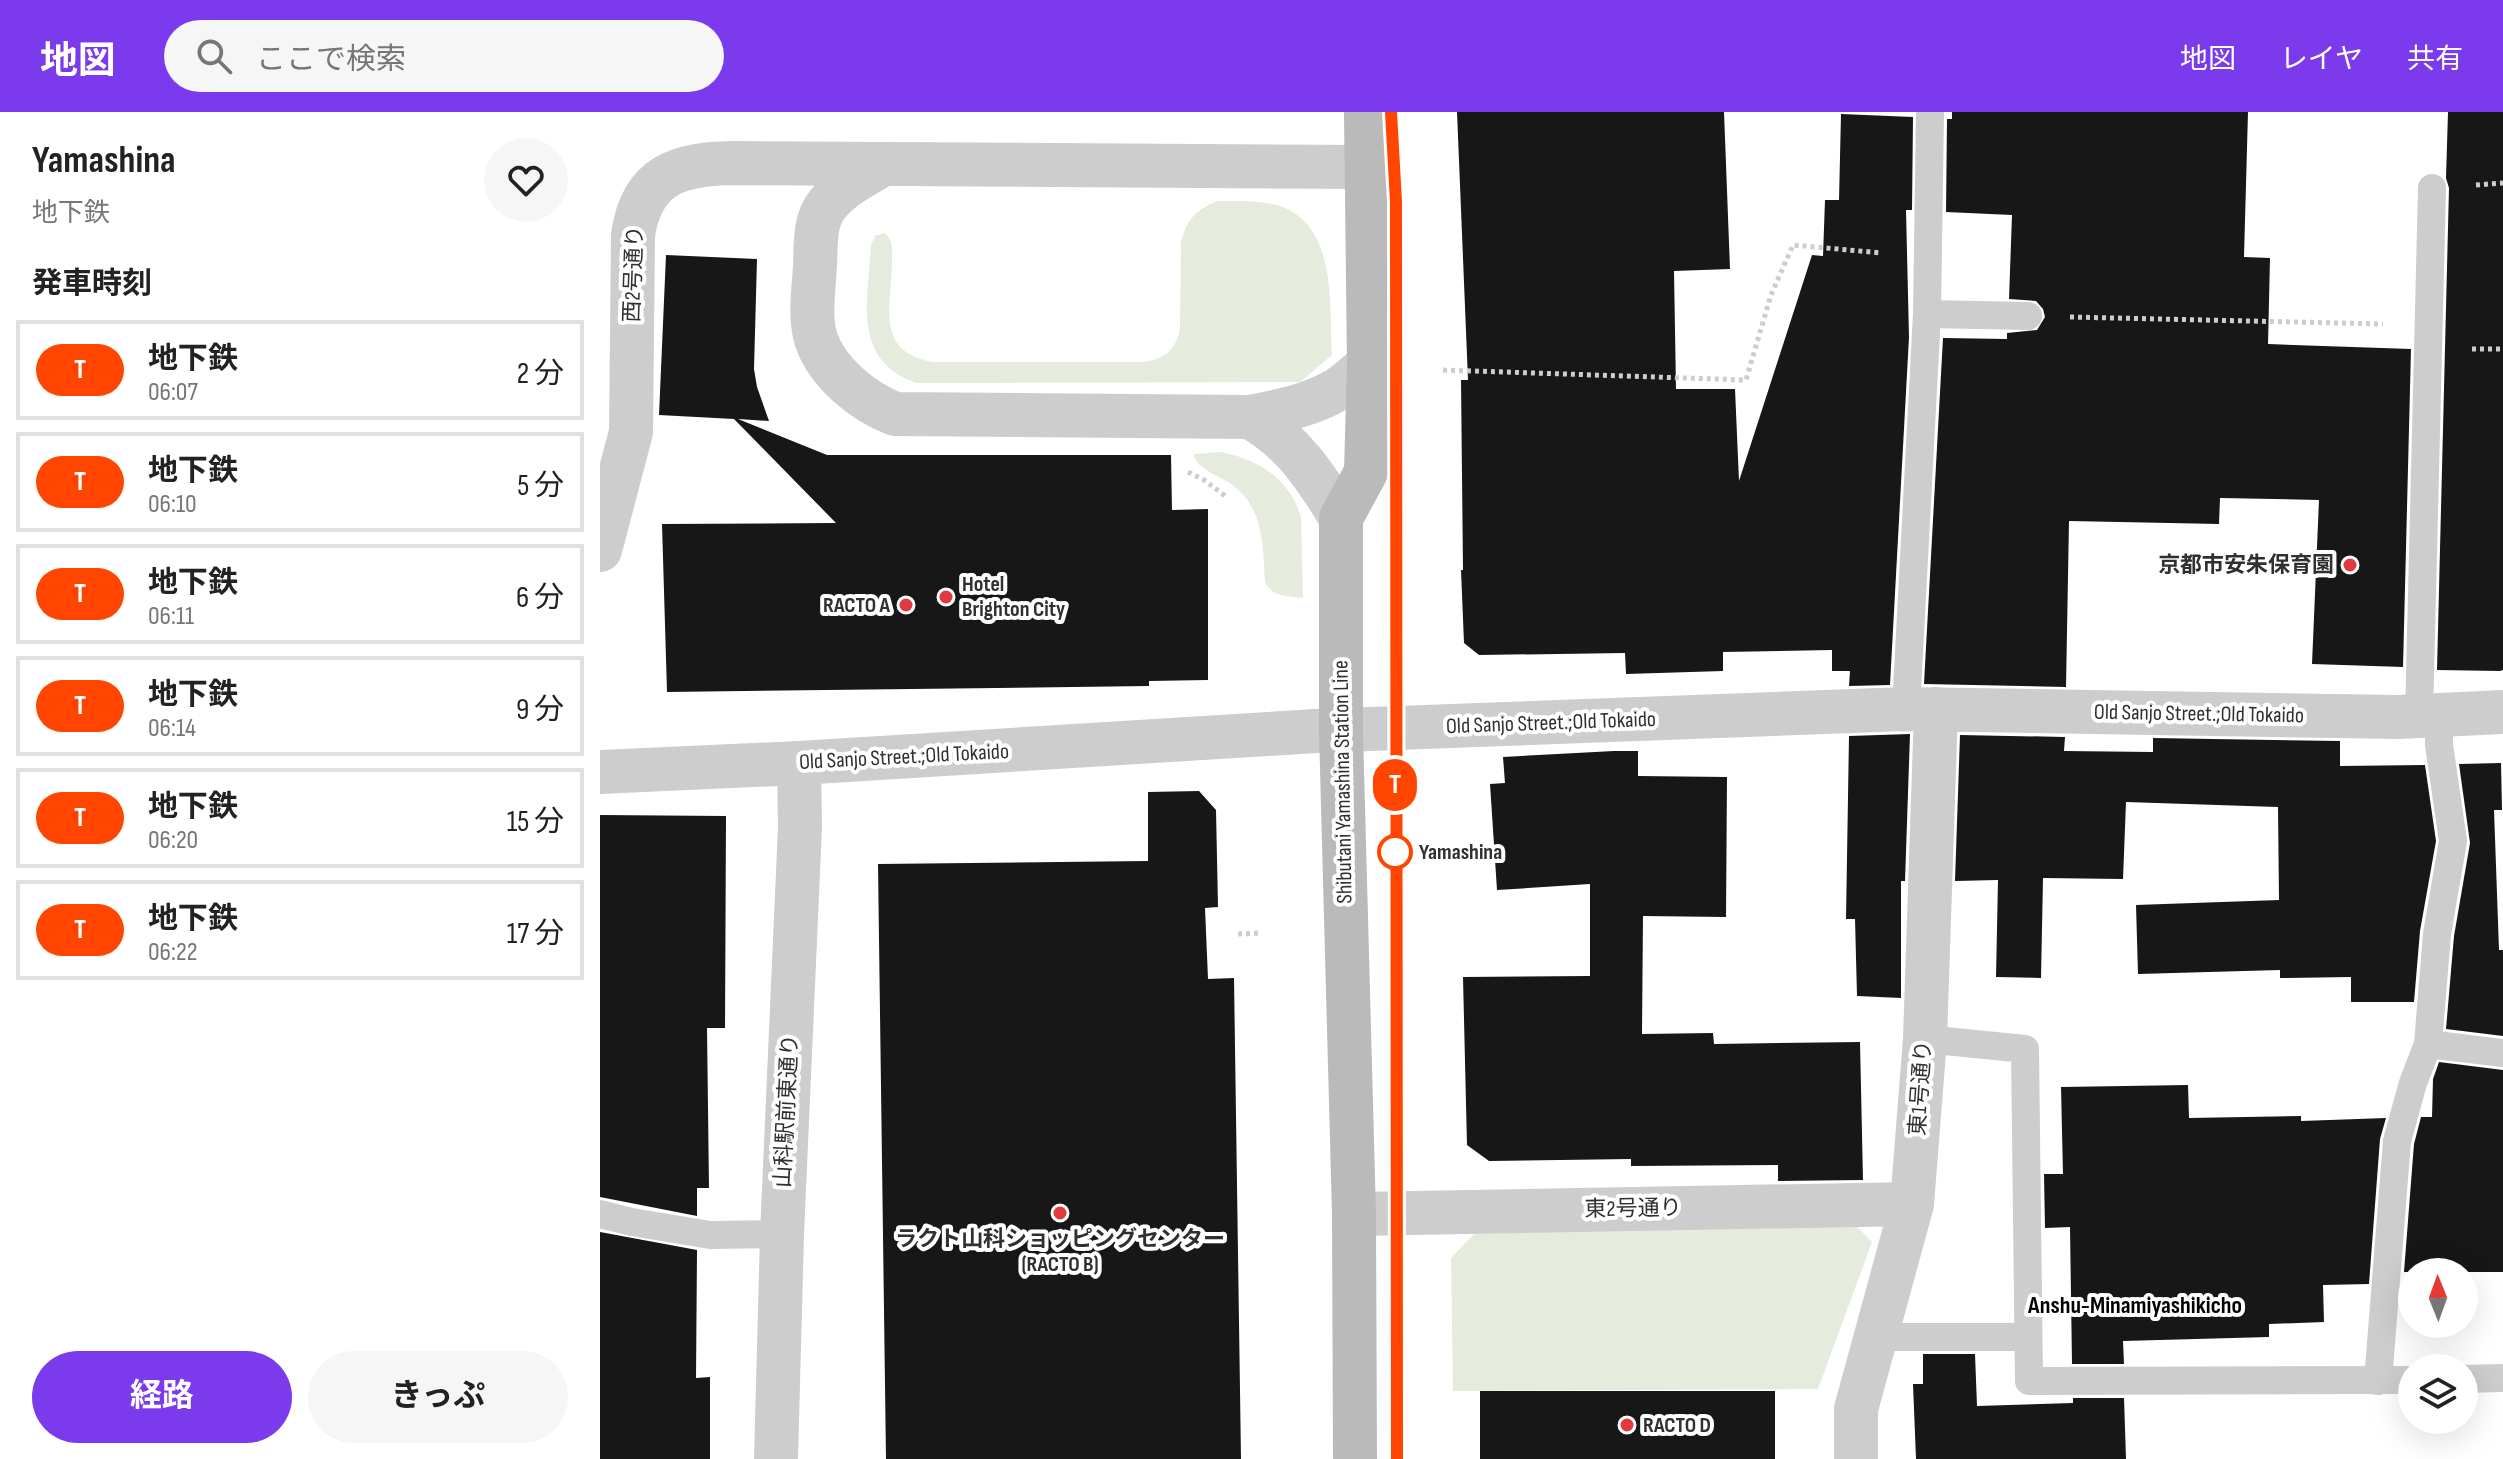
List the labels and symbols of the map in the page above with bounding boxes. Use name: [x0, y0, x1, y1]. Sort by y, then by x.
street label: 西2号通り: [619, 225, 649, 323]
place label: 京都市安朱保育園: [2158, 552, 2334, 579]
marker: 京都市安朱保育園: [2341, 556, 2359, 574]
place label: Hotel Brighton City: [962, 571, 1065, 623]
marker: Hotel Brighton City: [937, 588, 955, 606]
place label: RACTO A: [823, 592, 891, 619]
marker: RACTO A: [897, 596, 915, 614]
street label: Shibutani Yamashina Station Line: [1327, 660, 1359, 904]
street label: Old Sanjo Street.;Old Tokaido: [2094, 699, 2304, 729]
street label: Old Sanjo Street.;Old Tokaido: [1446, 706, 1656, 740]
street label: Old Sanjo Street.;Old Tokaido: [798, 738, 1010, 776]
line badge: T: [1369, 759, 1421, 811]
marker: Yamashina: [1378, 835, 1412, 869]
place label: Yamashina: [1419, 839, 1502, 866]
street label: 山科駅前東通り: [769, 1033, 805, 1189]
street label: 東1号通り: [1904, 1039, 1938, 1137]
street label: 東2号通り: [1584, 1195, 1682, 1223]
marker: ラクト山科ショッピングセンター (RACTO B): [1051, 1204, 1069, 1222]
place label: ラクト山科ショッピングセンター (RACTO B): [895, 1226, 1225, 1278]
north arrow: [2398, 1258, 2478, 1338]
district label: Anshu-Minamiyashikicho: [2027, 1291, 2242, 1320]
place label: RACTO D: [1643, 1412, 1711, 1439]
marker: RACTO D: [1618, 1416, 1636, 1434]

